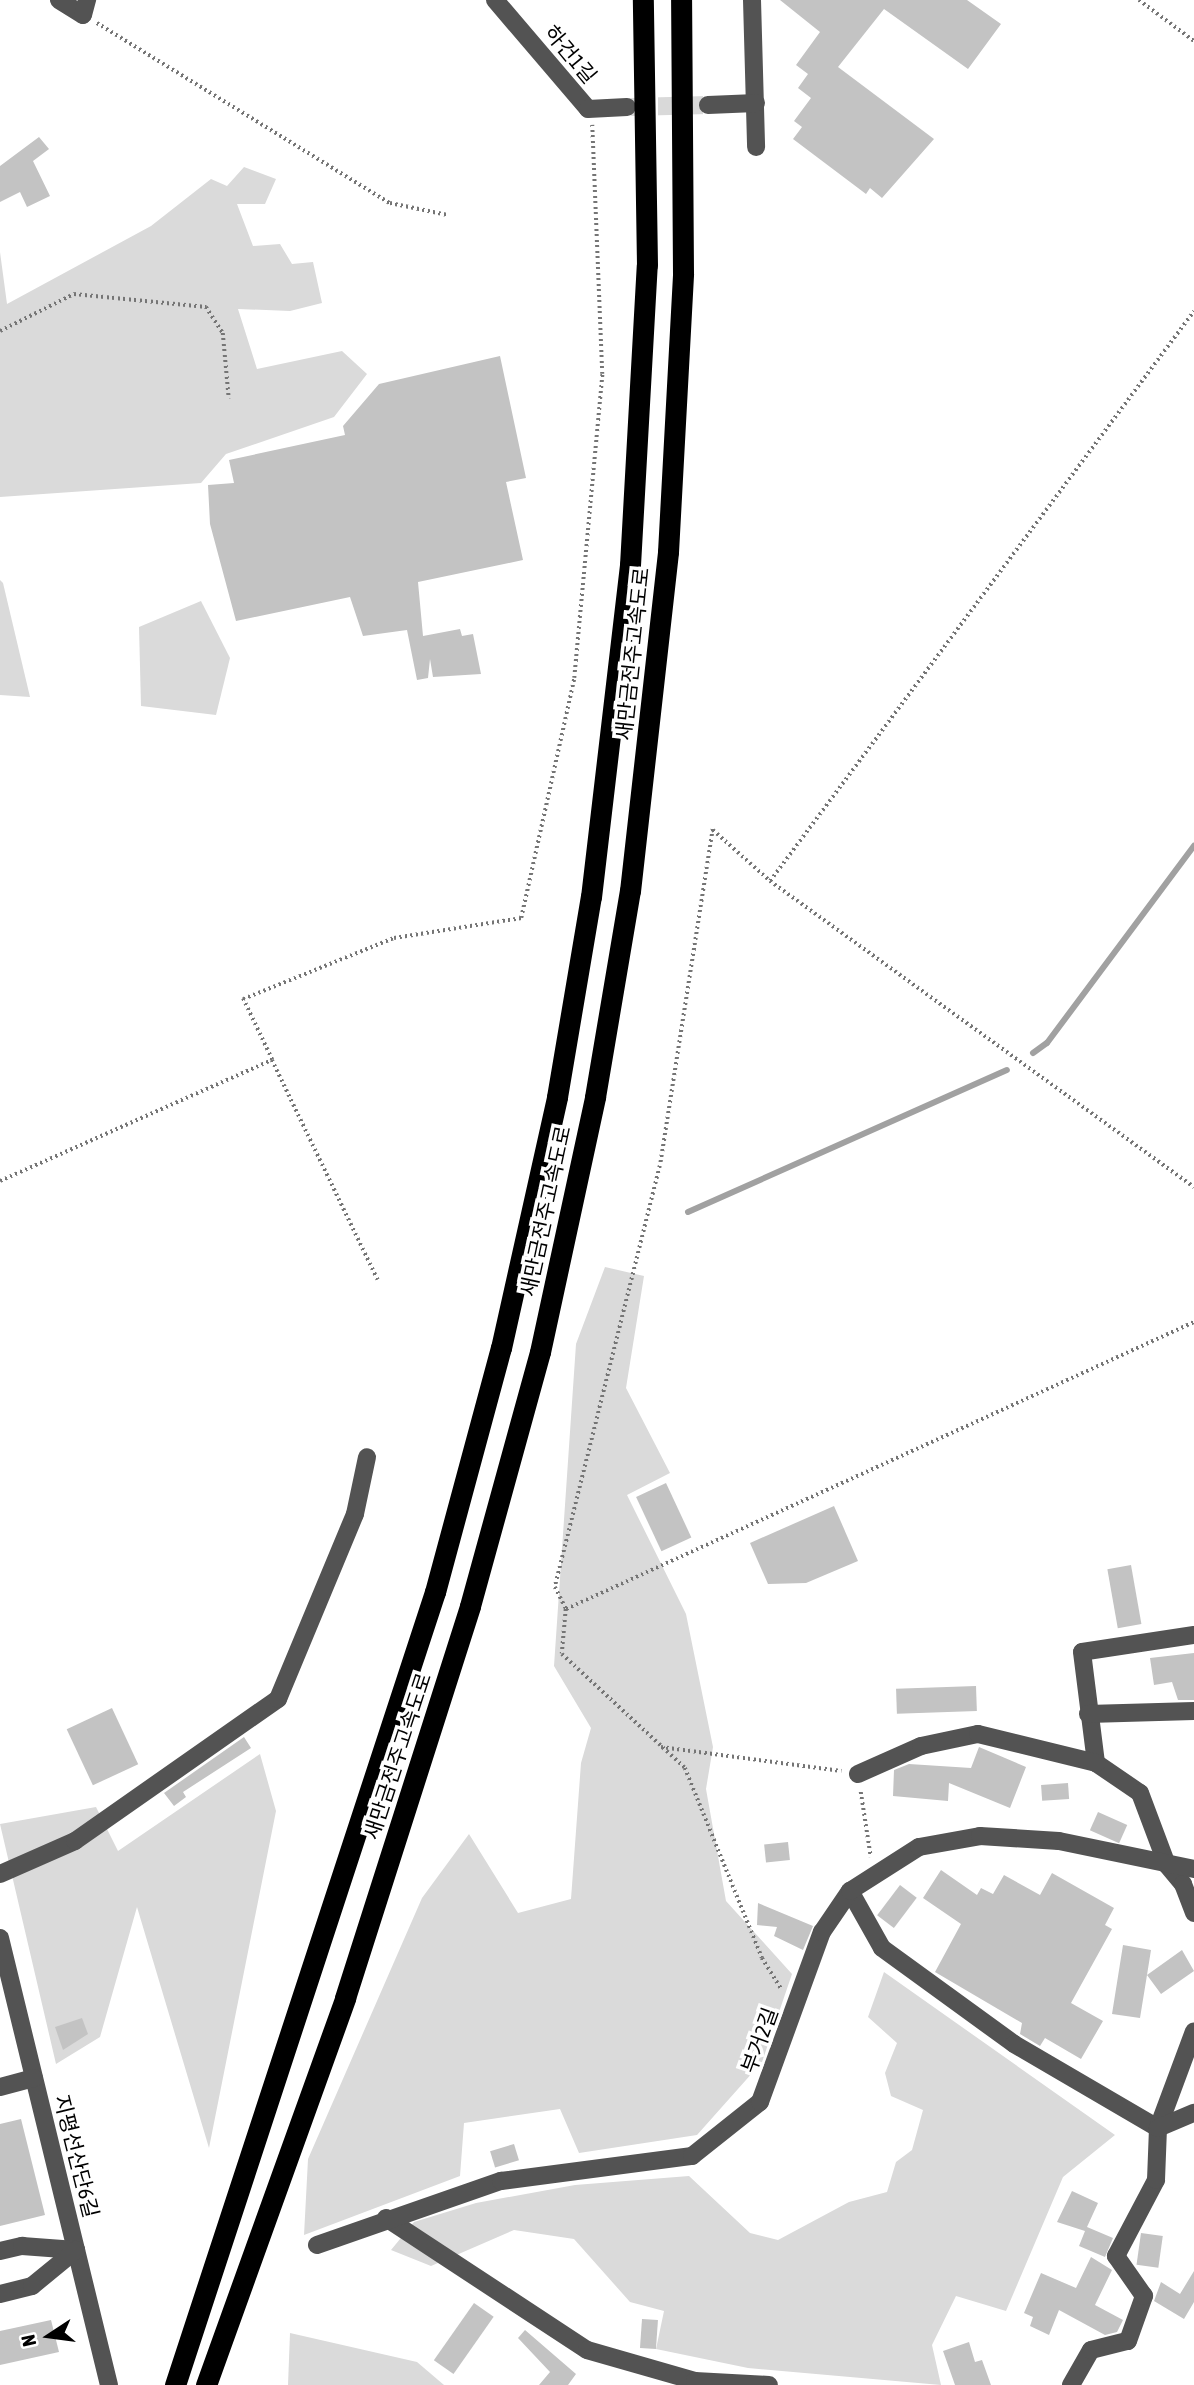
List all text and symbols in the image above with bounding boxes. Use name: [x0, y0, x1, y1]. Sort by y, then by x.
street label: 하건1길: [540, 20, 602, 88]
street label: 새만금전주고속도로: [610, 566, 654, 742]
street label: 새만금전주고속도로: [515, 1123, 575, 1299]
street label: 새만금전주고속도로: [358, 1669, 436, 1843]
street label: 부거2길: [736, 2004, 782, 2076]
street label: 지평선산단6길: [50, 2092, 104, 2220]
north arrow: [14, 2301, 84, 2371]
text: N: [17, 2333, 41, 2349]

